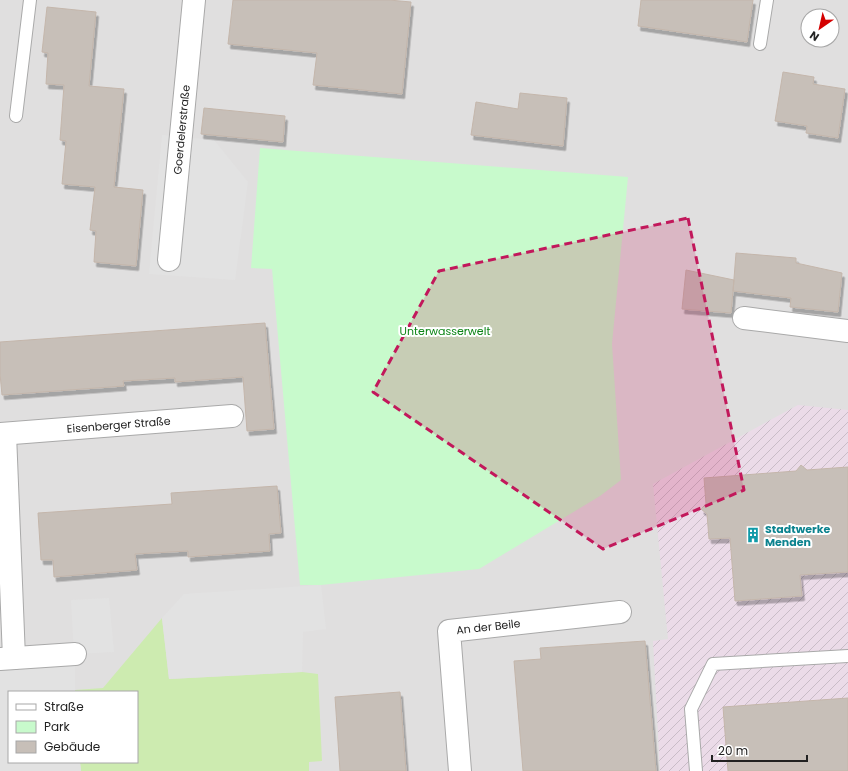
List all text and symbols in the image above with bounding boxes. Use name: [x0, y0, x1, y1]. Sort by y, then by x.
north arrow: [800, 8, 840, 48]
text: N: [807, 27, 822, 45]
street label: Goerdelerstraße: [169, 84, 194, 175]
park label: Unterwasserwelt: [400, 323, 490, 339]
street label: Eisenberger Straße: [66, 413, 171, 437]
place label: Stadtwerke Menden: [765, 521, 830, 550]
building icon: Stadtwerke Menden: [744, 526, 762, 544]
street label: An der Beile: [455, 615, 521, 638]
legend: [8, 691, 138, 763]
text: Straße: [44, 698, 84, 715]
text: Park: [44, 718, 71, 735]
scale bar: [712, 737, 807, 763]
text: Gebäude: [44, 738, 100, 755]
text: 20 m: [718, 742, 748, 759]

